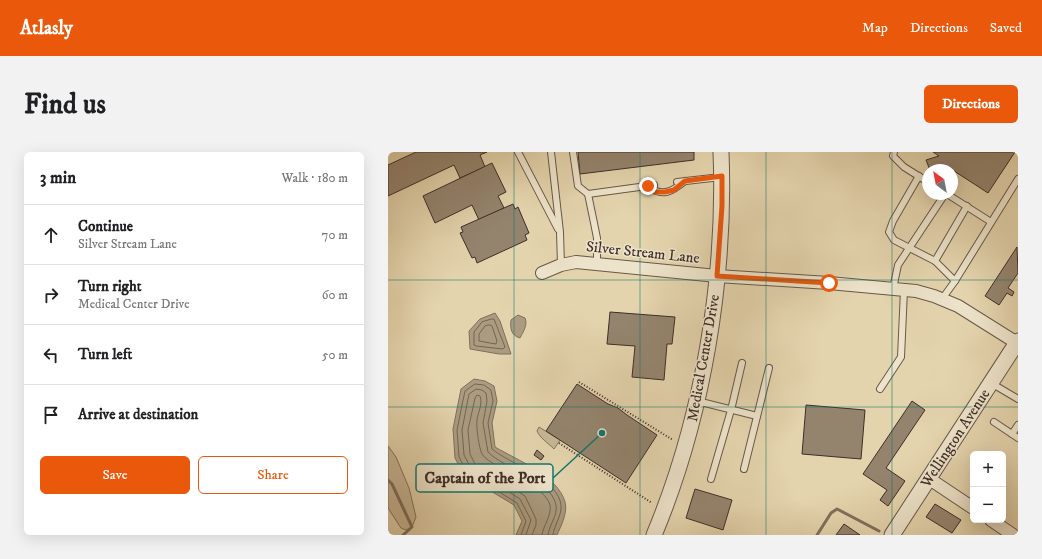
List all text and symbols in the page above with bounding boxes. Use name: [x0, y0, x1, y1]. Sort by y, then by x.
text: Atlasly: [20, 17, 73, 40]
text: Map: [862, 19, 888, 37]
text: Directions: [910, 19, 968, 37]
text: Saved: [990, 19, 1022, 37]
button: Directions: [924, 85, 1018, 123]
text: Find us: [24, 87, 106, 122]
north arrow: [922, 164, 958, 200]
text: 3 min: [40, 167, 76, 189]
text: Walk · 180 m: [281, 170, 348, 186]
route end: [639, 177, 657, 195]
text: Continue: [78, 217, 133, 236]
icon: ahead: [40, 224, 62, 246]
text: 70 m: [322, 227, 348, 243]
text: Silver Stream Lane: [78, 236, 177, 252]
street label: Silver Stream Lane: [585, 237, 701, 268]
route start: [820, 274, 838, 292]
text: Turn right: [78, 277, 141, 296]
icon: right: [40, 284, 62, 306]
text: 60 m: [322, 287, 348, 303]
street label: Medical Center Drive: [683, 293, 724, 423]
text: Medical Center Drive: [78, 296, 190, 312]
icon: left: [40, 344, 62, 366]
text: Turn left: [78, 345, 132, 364]
text: 50 m: [322, 347, 348, 363]
street label: Wellington Avenue: [916, 385, 994, 492]
icon: arrive: [40, 404, 62, 426]
text: Arrive at destination: [78, 405, 198, 424]
map controls: [970, 451, 1006, 523]
button: +: [970, 451, 1006, 487]
button: Save: [40, 456, 190, 494]
button: Share: [198, 456, 348, 494]
callout: Captain of the Port: [416, 464, 553, 492]
text: Captain of the Port: [425, 468, 546, 488]
button: −: [970, 487, 1006, 523]

